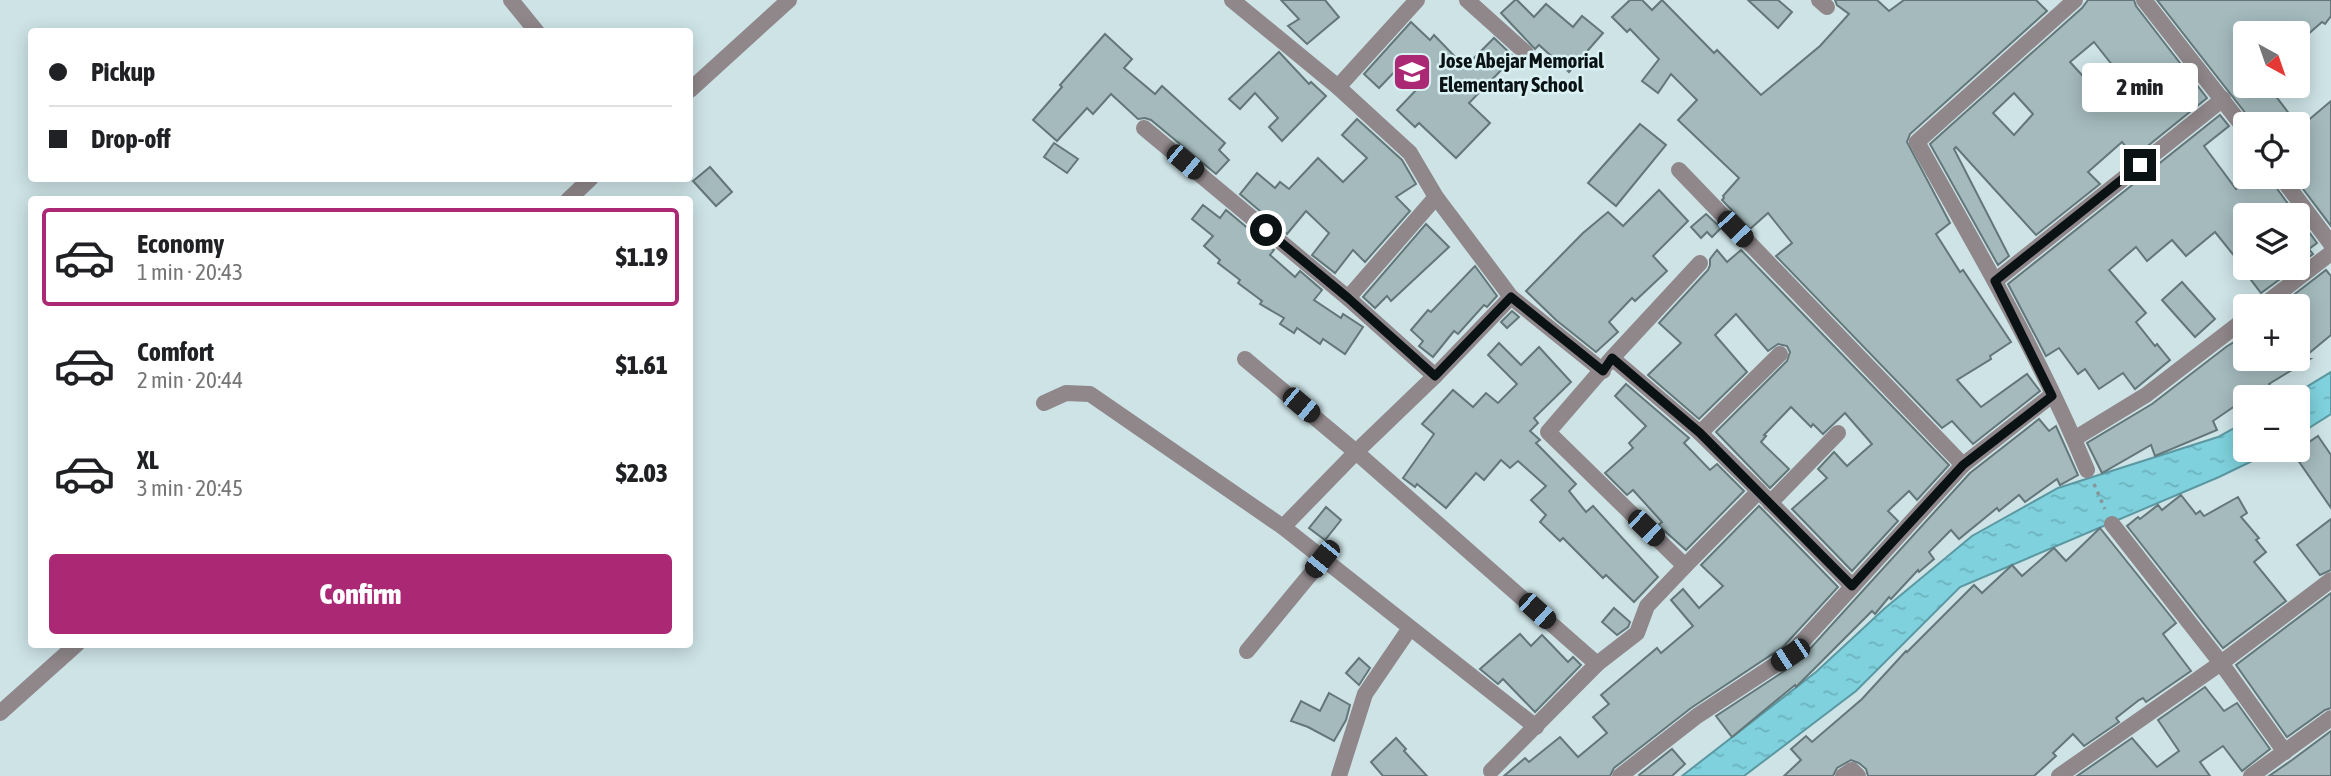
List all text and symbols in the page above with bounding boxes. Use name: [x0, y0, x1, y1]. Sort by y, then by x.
north arrow: [2233, 21, 2310, 98]
map controls: [2233, 21, 2310, 462]
place label: Jose Abejar Memorial Elementary School: [1438, 48, 1604, 96]
school or university icon: Jose Abejar Memorial Elementary School: [1391, 51, 1433, 93]
text: Pickup: [91, 57, 155, 87]
callout: 2 min: [2082, 64, 2198, 113]
text: 2 min: [2117, 74, 2163, 100]
button: locate: [2233, 112, 2310, 189]
text: Drop-off: [91, 124, 171, 154]
car: [1163, 140, 1208, 184]
route end: [2124, 149, 2156, 181]
button: layers: [2233, 203, 2310, 280]
car: [1713, 207, 1758, 251]
route start: [1250, 214, 1282, 246]
icon: car: [53, 226, 116, 289]
text: Economy: [137, 229, 224, 259]
text: $1.19: [616, 242, 668, 272]
text: 1 min · 20:43: [137, 259, 243, 285]
button: +: [2233, 294, 2310, 371]
icon: car: [53, 334, 116, 397]
text: Comfort: [137, 337, 214, 367]
text: $1.61: [616, 350, 668, 380]
text: 2 min · 20:44: [137, 367, 243, 393]
car: [1279, 383, 1324, 427]
button: −: [2233, 385, 2310, 462]
icon: car: [53, 442, 116, 505]
text: XL: [137, 445, 159, 475]
text: $2.03: [616, 458, 668, 488]
text: 3 min · 20:45: [137, 475, 243, 501]
car: [1624, 506, 1669, 550]
car: [1301, 536, 1344, 582]
button: Confirm: [49, 554, 672, 634]
car: [1515, 589, 1560, 633]
car: [1767, 635, 1814, 675]

